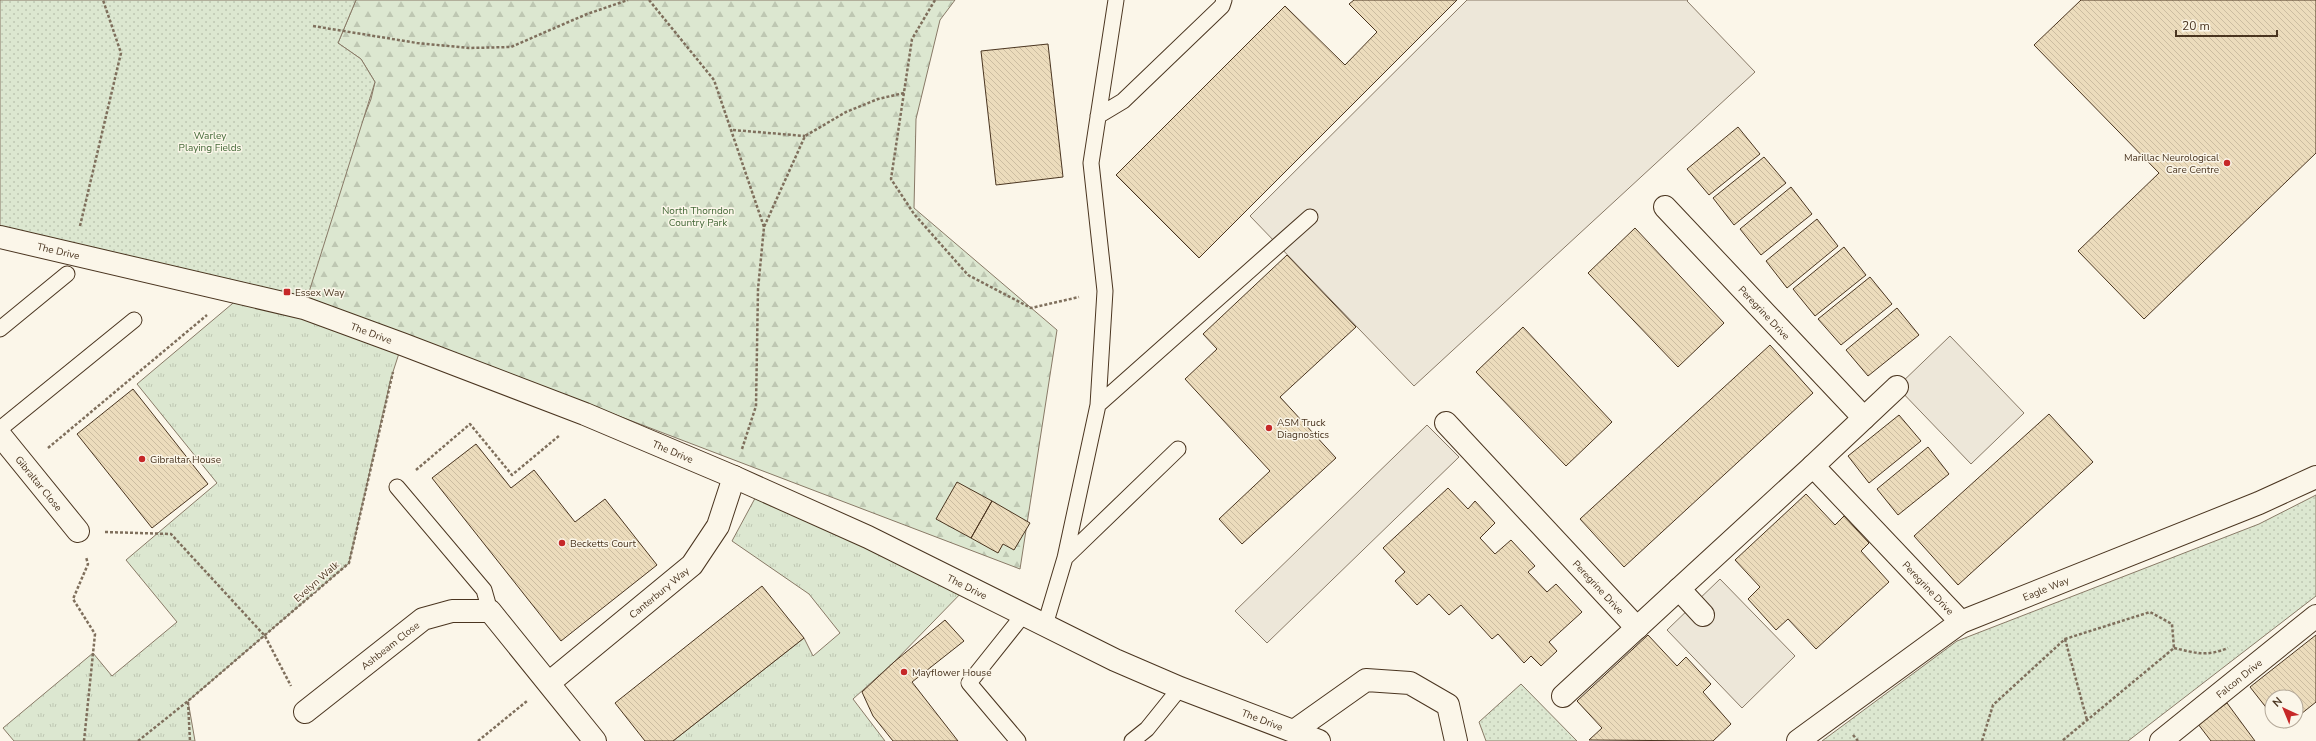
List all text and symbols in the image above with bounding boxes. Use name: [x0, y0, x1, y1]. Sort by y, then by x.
scale bar: [2176, 12, 2277, 38]
text: 20 m: [2182, 18, 2210, 34]
park label: Warley Playing Fields: [179, 129, 242, 155]
place label: Marillac Neurological Care Centre: [2124, 151, 2219, 177]
marker: Marillac Neurological Care Centre: [2222, 158, 2232, 168]
park label: North Thorndon Country Park: [662, 204, 734, 230]
street label: The Drive: [35, 240, 81, 263]
street label: Peregrine Drive: [1735, 283, 1793, 343]
place label: Essex Way: [295, 286, 345, 300]
marker: Essex Way: [282, 287, 292, 297]
street label: The Drive: [348, 320, 394, 348]
place label: ASM Truck Diagnostics: [1277, 416, 1329, 442]
marker: ASM Truck Diagnostics: [1264, 423, 1274, 433]
street label: The Drive: [650, 437, 695, 467]
street label: Gibraltar Close: [12, 453, 65, 514]
place label: Gibraltar House: [150, 453, 221, 467]
marker: Gibraltar House: [137, 454, 147, 464]
place label: Becketts Court: [570, 537, 637, 551]
marker: Becketts Court: [557, 538, 567, 548]
street label: Evelyn Walk: [291, 557, 343, 605]
street label: Peregrine Drive: [1569, 557, 1627, 618]
street label: Peregrine Drive: [1899, 558, 1957, 618]
street label: Canterbury Way: [627, 564, 693, 622]
street label: The Drive: [944, 571, 989, 603]
street label: Eagle Way: [2021, 573, 2072, 605]
street label: Ashbeam Close: [358, 619, 423, 673]
street label: Falcon Drive: [2213, 656, 2266, 702]
place label: Mayflower House: [912, 666, 991, 680]
marker: Mayflower House: [899, 667, 909, 677]
north arrow: [2264, 689, 2304, 729]
text: N: [2269, 694, 2286, 710]
street label: The Drive: [1239, 706, 1285, 735]

